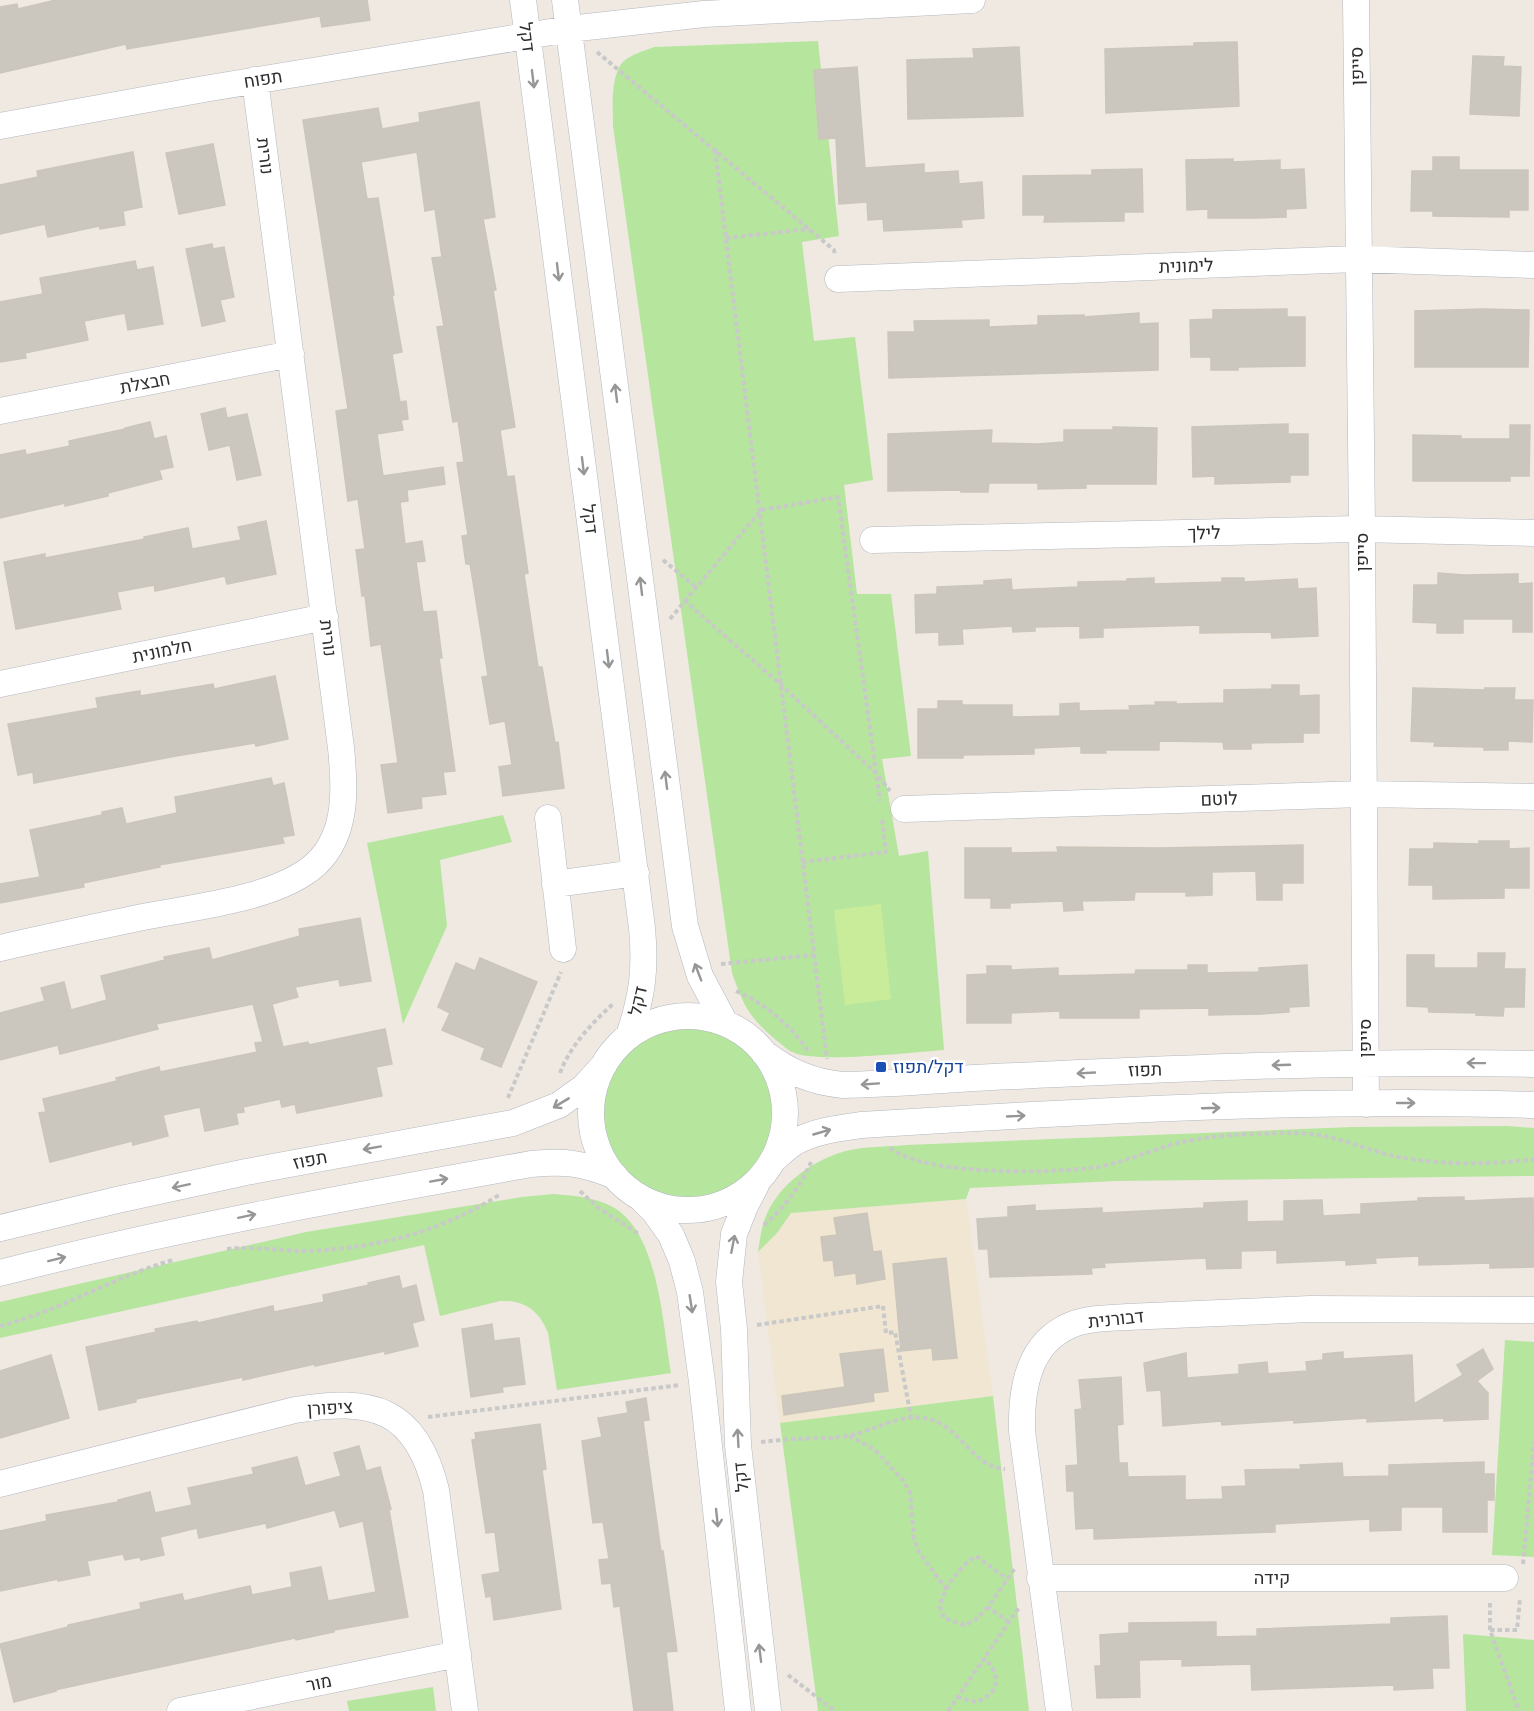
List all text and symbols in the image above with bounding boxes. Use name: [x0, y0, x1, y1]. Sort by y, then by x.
street label: דקל: [514, 21, 542, 53]
street label: סייפן: [1344, 46, 1368, 86]
street label: תפוח: [242, 63, 284, 93]
one-way arrow: [527, 68, 538, 88]
street label: נורית: [252, 136, 280, 176]
street label: לימונית: [1158, 252, 1214, 278]
one-way arrow: [552, 262, 563, 282]
street label: חבצלת: [118, 365, 172, 399]
one-way arrow: [611, 384, 622, 403]
one-way arrow: [577, 455, 588, 475]
street label: דקל: [577, 503, 605, 535]
street label: לילך: [1187, 520, 1221, 544]
street label: סייפן: [1349, 533, 1373, 571]
one-way arrow: [636, 577, 647, 597]
street label: נורית: [315, 618, 343, 658]
street label: חלמונית: [130, 632, 194, 668]
one-way arrow: [602, 649, 613, 668]
one-way arrow: [661, 770, 672, 790]
street label: לוטם: [1200, 785, 1238, 811]
one-way arrow: [692, 963, 703, 981]
street label: דקל: [622, 984, 652, 1018]
street label: סייפן: [1352, 1019, 1376, 1057]
place label: דקל/תפוז: [893, 1054, 964, 1078]
street label: תפוז: [1127, 1056, 1162, 1082]
one-way arrow: [1466, 1057, 1486, 1069]
marker: דקל/תפוז: [874, 1060, 888, 1074]
one-way arrow: [1271, 1060, 1291, 1071]
one-way arrow: [1076, 1067, 1096, 1078]
one-way arrow: [861, 1079, 880, 1090]
one-way arrow: [1395, 1097, 1415, 1109]
one-way arrow: [553, 1098, 570, 1110]
one-way arrow: [1201, 1102, 1220, 1114]
one-way arrow: [1006, 1111, 1026, 1122]
one-way arrow: [812, 1126, 831, 1137]
one-way arrow: [363, 1143, 382, 1154]
street label: תפוז: [291, 1144, 329, 1174]
one-way arrow: [428, 1174, 448, 1185]
one-way arrow: [172, 1181, 191, 1192]
one-way arrow: [237, 1210, 256, 1221]
one-way arrow: [728, 1235, 739, 1254]
one-way arrow: [47, 1252, 66, 1264]
one-way arrow: [686, 1294, 697, 1313]
street label: דבורנית: [1087, 1303, 1145, 1333]
street label: ציפורן: [306, 1394, 354, 1420]
one-way arrow: [732, 1429, 743, 1449]
street label: דקל: [727, 1461, 753, 1493]
one-way arrow: [712, 1508, 723, 1528]
street label: קידה: [1254, 1565, 1290, 1589]
one-way arrow: [754, 1644, 765, 1663]
street label: מור: [304, 1668, 334, 1696]

